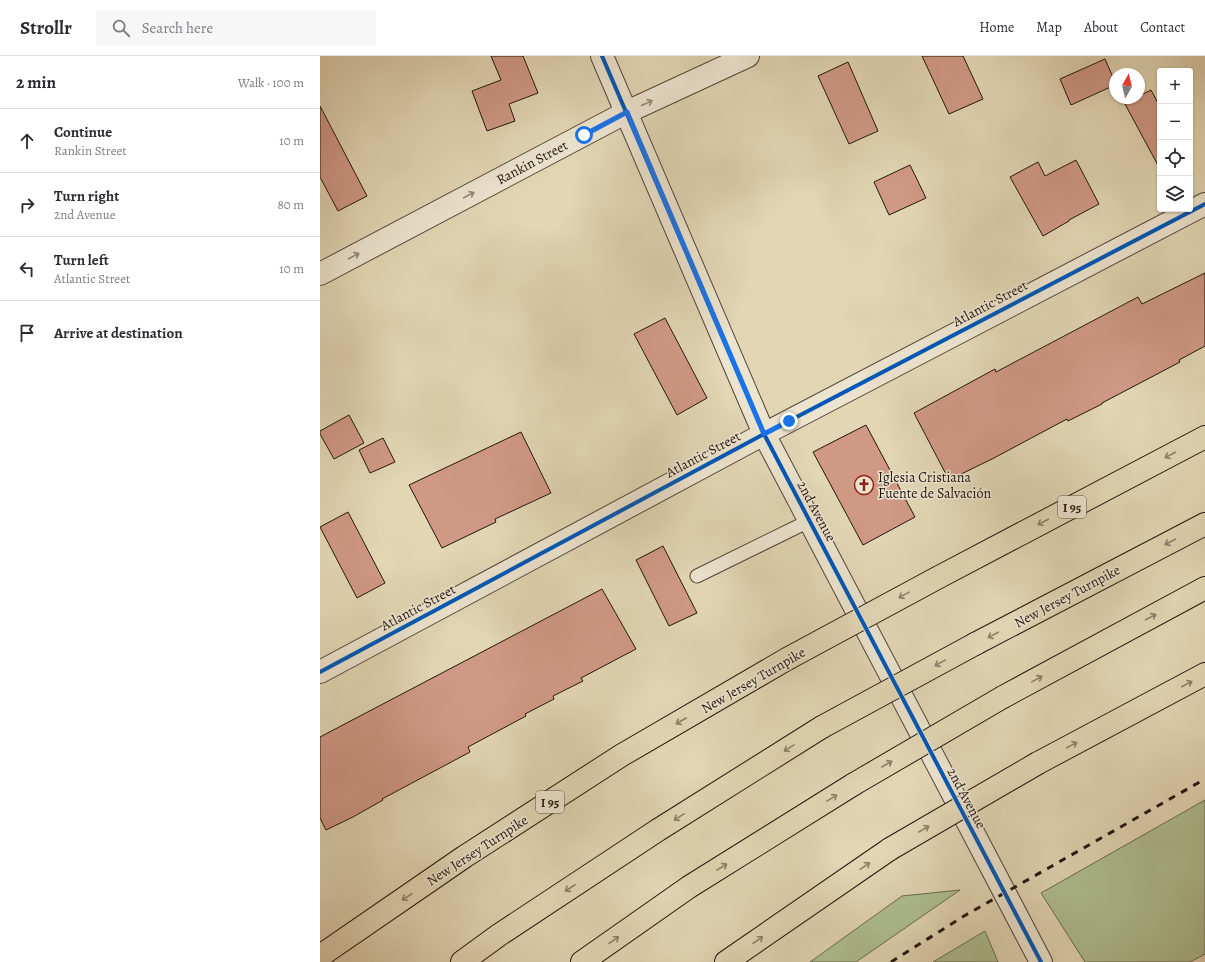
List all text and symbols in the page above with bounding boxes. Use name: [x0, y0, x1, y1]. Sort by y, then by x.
search box: [96, 10, 376, 46]
text: Strollr: [20, 15, 72, 41]
icon: search: [110, 17, 132, 39]
text: Search here: [142, 18, 213, 38]
text: Home: [979, 18, 1014, 37]
text: Map: [1036, 18, 1062, 37]
text: About: [1084, 18, 1118, 37]
text: Contact: [1140, 18, 1185, 37]
north arrow: [1109, 68, 1145, 104]
map controls: [1157, 68, 1193, 212]
button: +: [1157, 68, 1193, 104]
text: 2 min: [16, 71, 56, 94]
text: Walk · 100 m: [238, 74, 304, 91]
one-way arrow: [640, 99, 652, 106]
button: −: [1157, 104, 1193, 140]
text: Continue: [54, 122, 112, 142]
route start: [575, 126, 593, 144]
icon: ahead: [16, 130, 38, 152]
text: 10 m: [279, 132, 304, 149]
street label: Rankin Street: [493, 136, 572, 189]
button: locate: [1157, 140, 1193, 176]
text: Rankin Street: [54, 142, 127, 159]
button: layers: [1157, 176, 1193, 212]
text: Turn right: [54, 186, 119, 206]
one-way arrow: [463, 191, 475, 199]
icon: right: [16, 194, 38, 216]
text: 80 m: [277, 196, 304, 213]
text: 2nd Avenue: [54, 206, 116, 223]
text: Turn left: [54, 250, 109, 270]
one-way arrow: [348, 252, 360, 259]
icon: left: [16, 258, 38, 280]
text: 10 m: [279, 260, 304, 277]
text: Atlantic Street: [54, 270, 130, 287]
street label: Atlantic Street: [949, 276, 1031, 332]
icon: arrive: [16, 322, 38, 344]
text: Arrive at destination: [54, 323, 183, 343]
route end: [780, 412, 798, 430]
street label: Atlantic Street: [662, 427, 744, 483]
one-way arrow: [1165, 452, 1177, 460]
place label: Iglesia Cristiana Fuente de Salvación: [878, 468, 991, 503]
church icon: Iglesia Cristiana Fuente de Salvación: [853, 474, 875, 496]
street label: 2nd Avenue: [793, 477, 841, 545]
road number: I 95: [1058, 496, 1086, 518]
one-way arrow: [1037, 519, 1049, 526]
one-way arrow: [1165, 539, 1177, 546]
street label: New Jersey Turnpike: [1011, 560, 1124, 632]
street label: Atlantic Street: [377, 580, 459, 636]
one-way arrow: [899, 592, 911, 600]
one-way arrow: [1145, 612, 1157, 620]
one-way arrow: [987, 631, 999, 639]
street label: New Jersey Turnpike: [698, 643, 809, 718]
one-way arrow: [934, 660, 946, 667]
one-way arrow: [1031, 674, 1043, 682]
one-way arrow: [1181, 680, 1193, 687]
one-way arrow: [675, 717, 687, 725]
one-way arrow: [1066, 741, 1078, 748]
one-way arrow: [784, 744, 795, 752]
one-way arrow: [881, 760, 893, 768]
street label: 2nd Avenue: [943, 764, 991, 832]
road number: I 95: [536, 791, 564, 813]
one-way arrow: [826, 793, 838, 801]
street label: New Jersey Turnpike: [423, 810, 532, 890]
one-way arrow: [674, 813, 685, 821]
one-way arrow: [918, 825, 930, 833]
one-way arrow: [716, 862, 728, 870]
one-way arrow: [859, 862, 870, 870]
one-way arrow: [565, 884, 576, 892]
one-way arrow: [401, 893, 412, 901]
one-way arrow: [608, 936, 619, 944]
one-way arrow: [752, 936, 763, 944]

